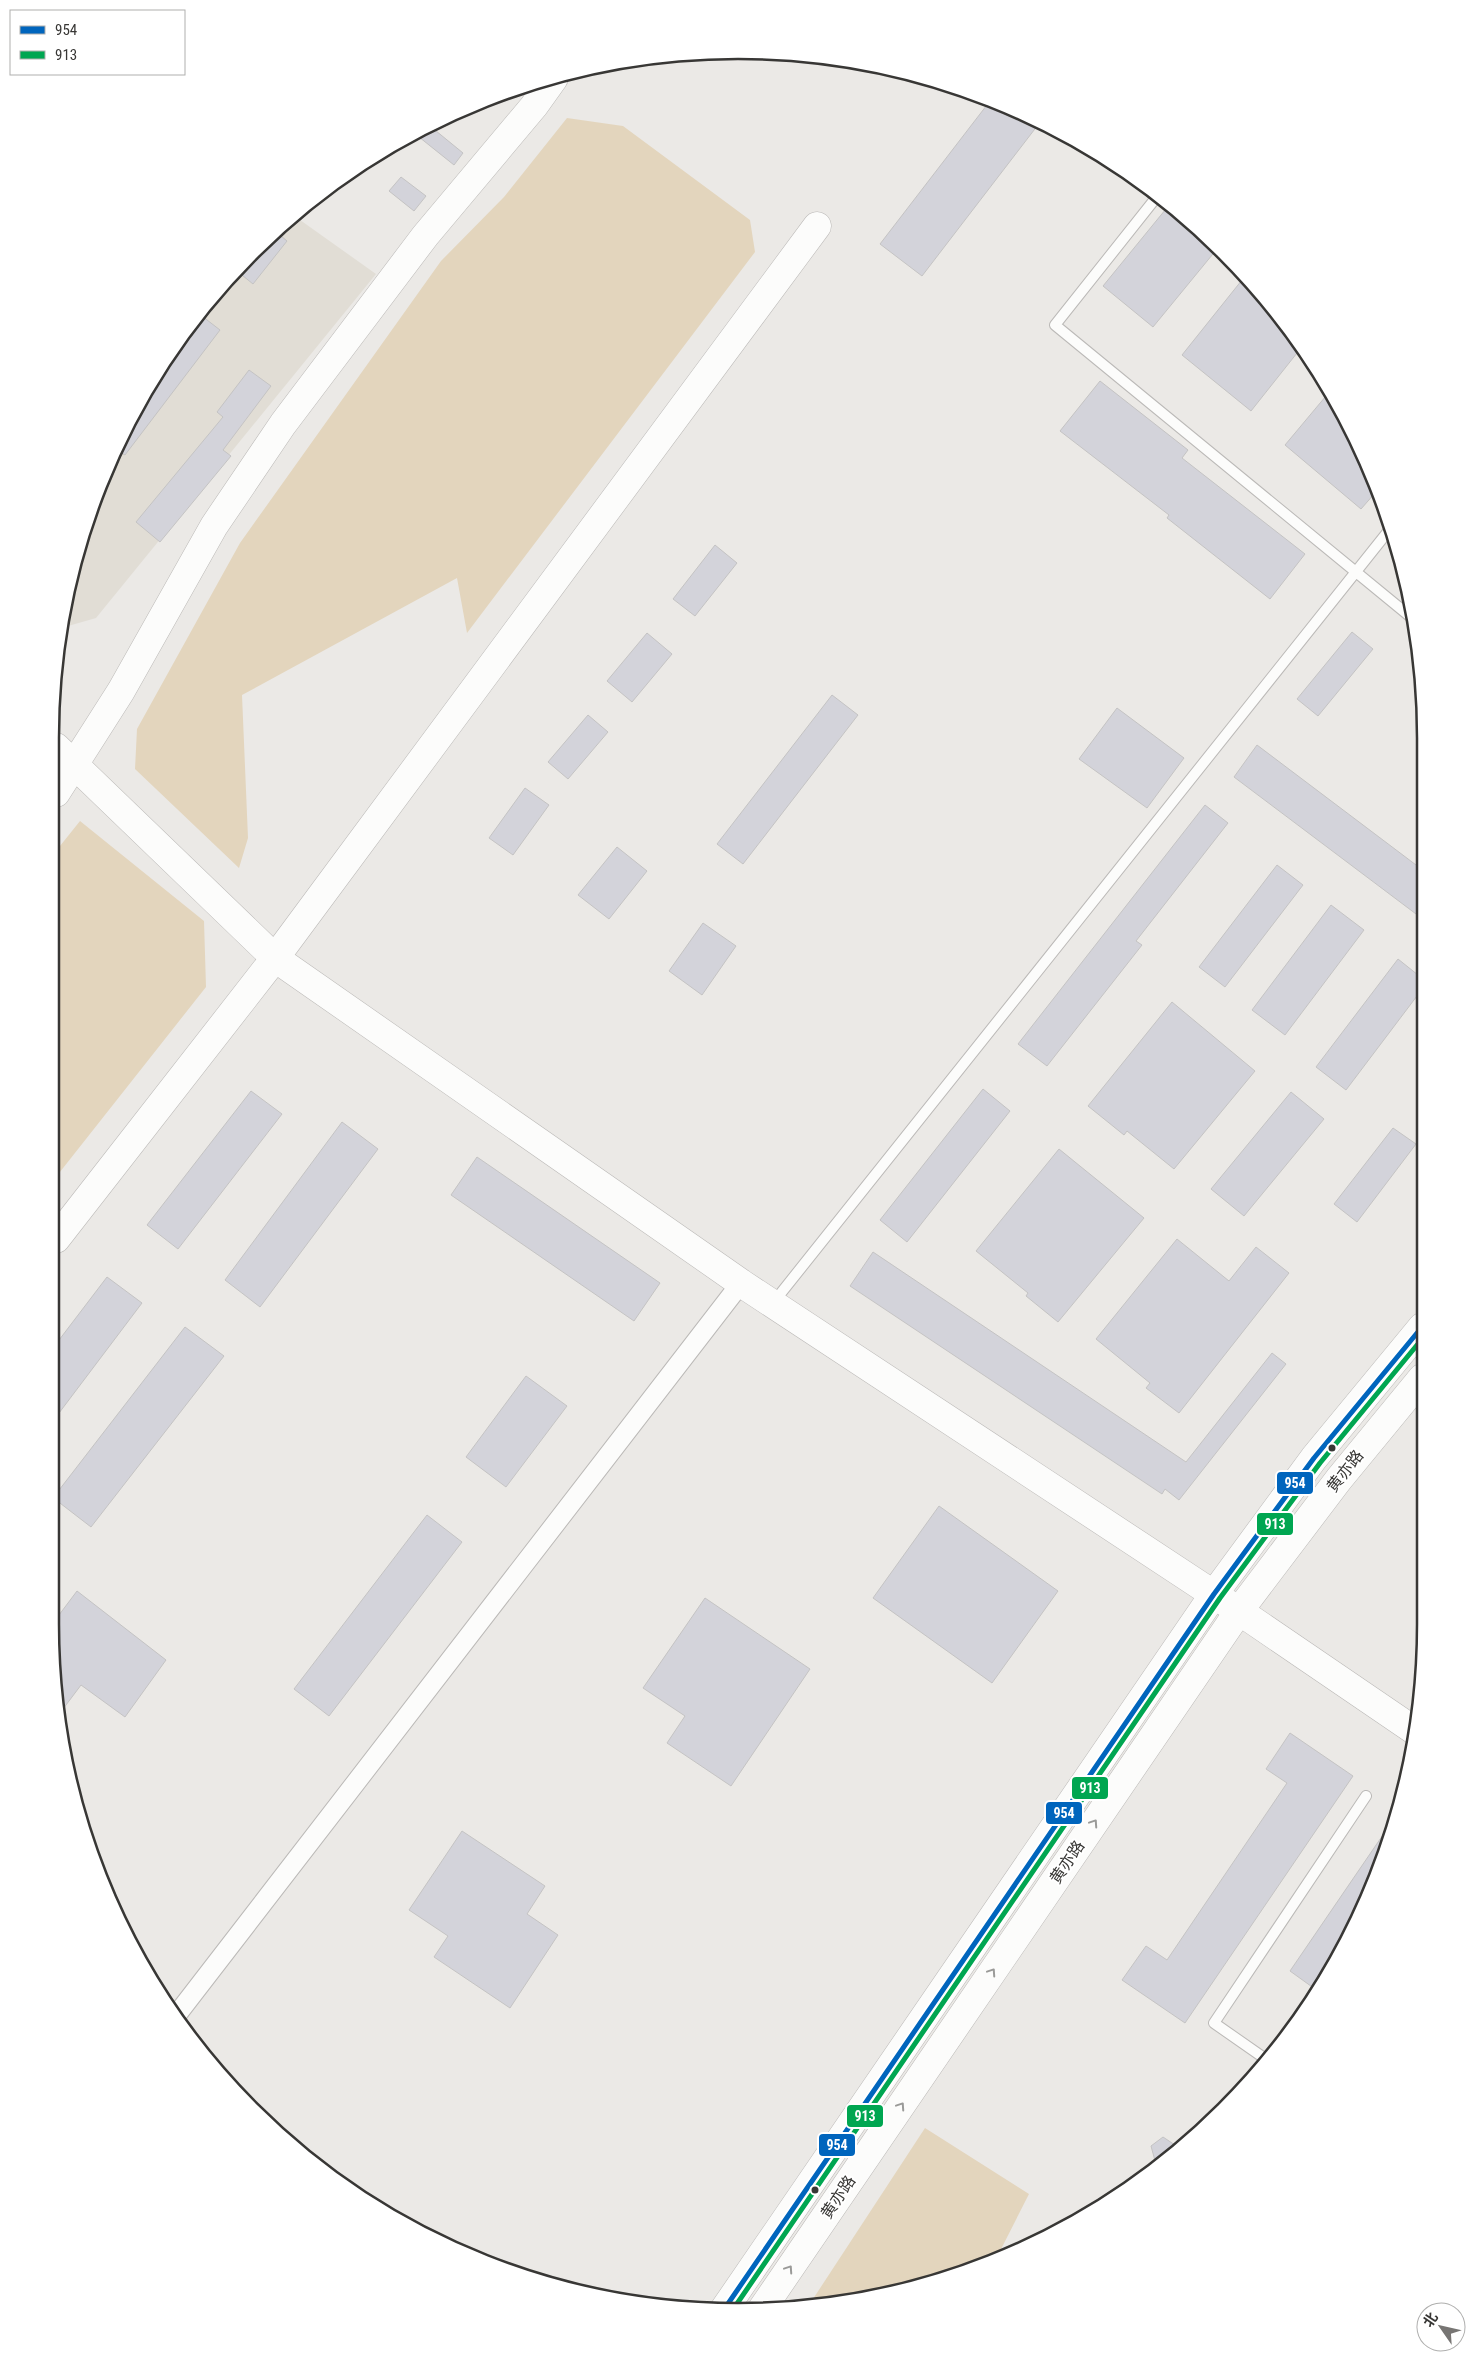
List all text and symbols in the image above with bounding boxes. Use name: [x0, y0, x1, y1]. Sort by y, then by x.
legend: [10, 10, 185, 75]
text: 954: [55, 21, 77, 39]
text: 913: [55, 46, 77, 64]
unlabelled marker: [1327, 1443, 1337, 1453]
street label: 黄亦路: [1323, 1446, 1367, 1496]
line badge: 954: [1276, 1471, 1314, 1495]
text: 954: [1284, 1475, 1306, 1491]
line badge: 913: [1256, 1512, 1294, 1536]
text: 913: [1264, 1516, 1286, 1532]
line badge: 913: [1071, 1776, 1109, 1800]
text: 913: [1079, 1780, 1101, 1796]
line badge: 954: [1045, 1801, 1083, 1825]
text: 954: [1053, 1805, 1075, 1821]
one-way arrow: [1088, 1819, 1097, 1829]
street label: 黄亦路: [1046, 1837, 1088, 1887]
one-way arrow: [986, 1968, 995, 1977]
one-way arrow: [895, 2102, 904, 2111]
line badge: 913: [846, 2104, 884, 2128]
text: 913: [854, 2108, 876, 2124]
line badge: 954: [818, 2133, 856, 2157]
text: 954: [826, 2137, 848, 2153]
street label: 黄亦路: [817, 2172, 859, 2222]
unlabelled marker: [810, 2185, 820, 2195]
one-way arrow: [783, 2265, 792, 2274]
north arrow: [1416, 2302, 1466, 2352]
text: 北: [1420, 2309, 1441, 2330]

